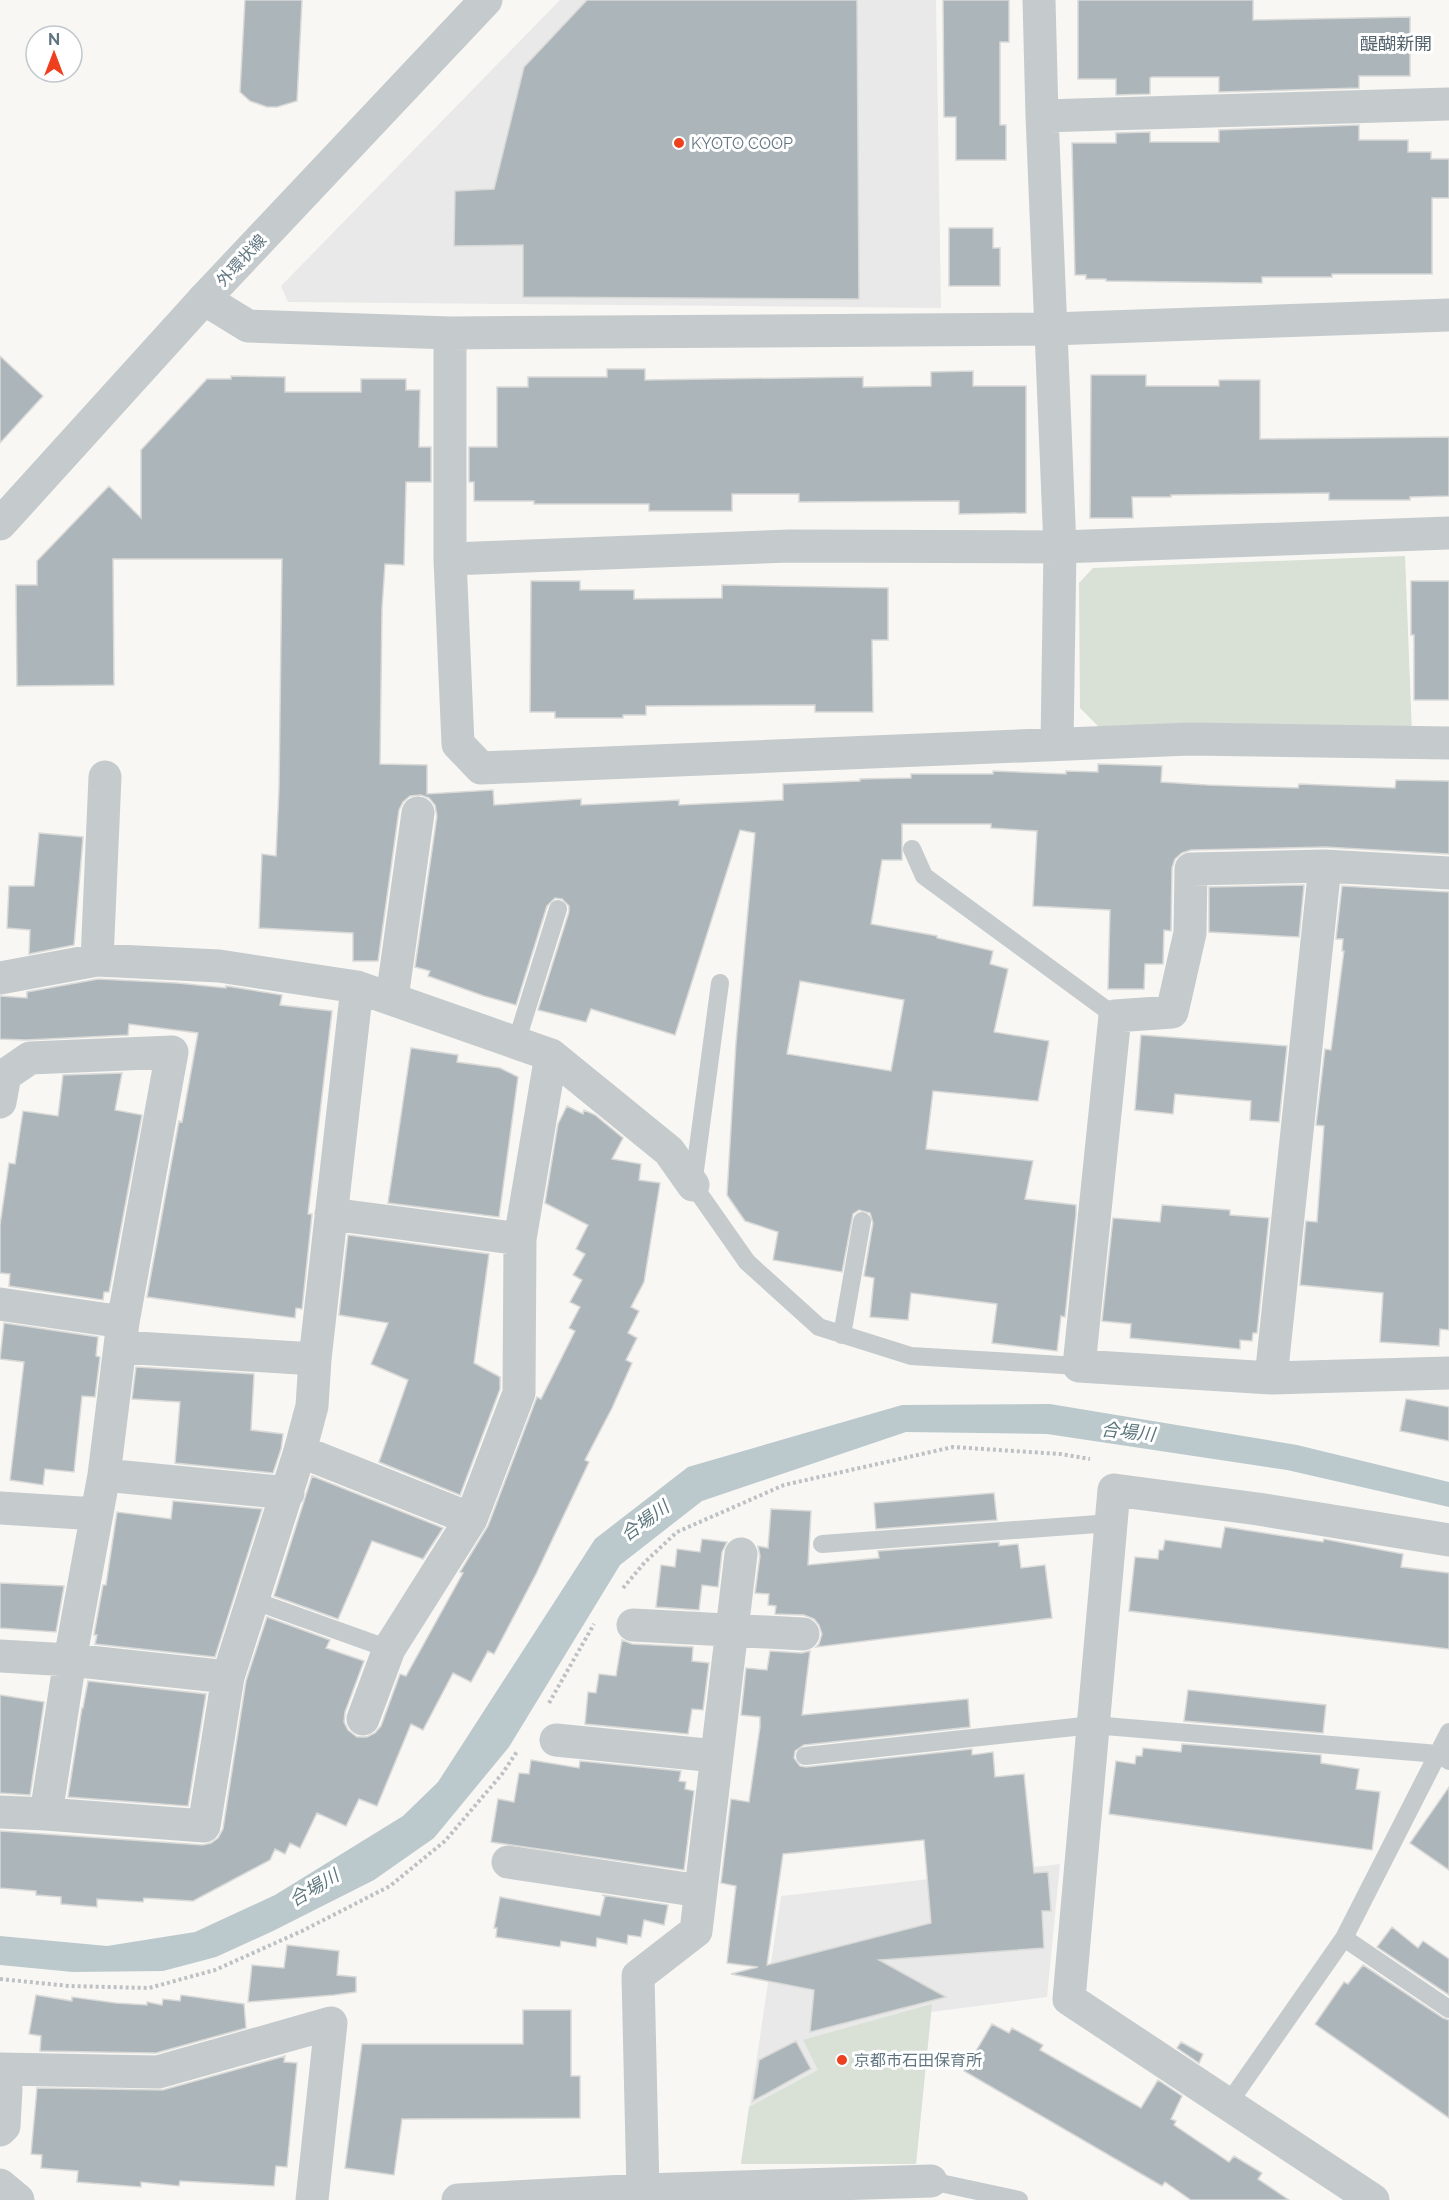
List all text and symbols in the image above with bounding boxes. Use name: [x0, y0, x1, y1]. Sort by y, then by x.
north arrow: [24, 24, 84, 84]
text: N: [48, 30, 60, 49]
district label: 醍醐新開: [1360, 33, 1432, 54]
place label: KYOTO COOP: [691, 134, 793, 153]
marker: KYOTO COOP: [672, 136, 686, 150]
street label: 外環状線: [213, 230, 270, 290]
water label: 合場川: [1100, 1418, 1158, 1445]
water label: 合場川: [617, 1495, 674, 1545]
water label: 合場川: [285, 1864, 344, 1910]
place label: 京都市石田保育所: [854, 2051, 982, 2070]
marker: 京都市石田保育所: [835, 2053, 849, 2067]

